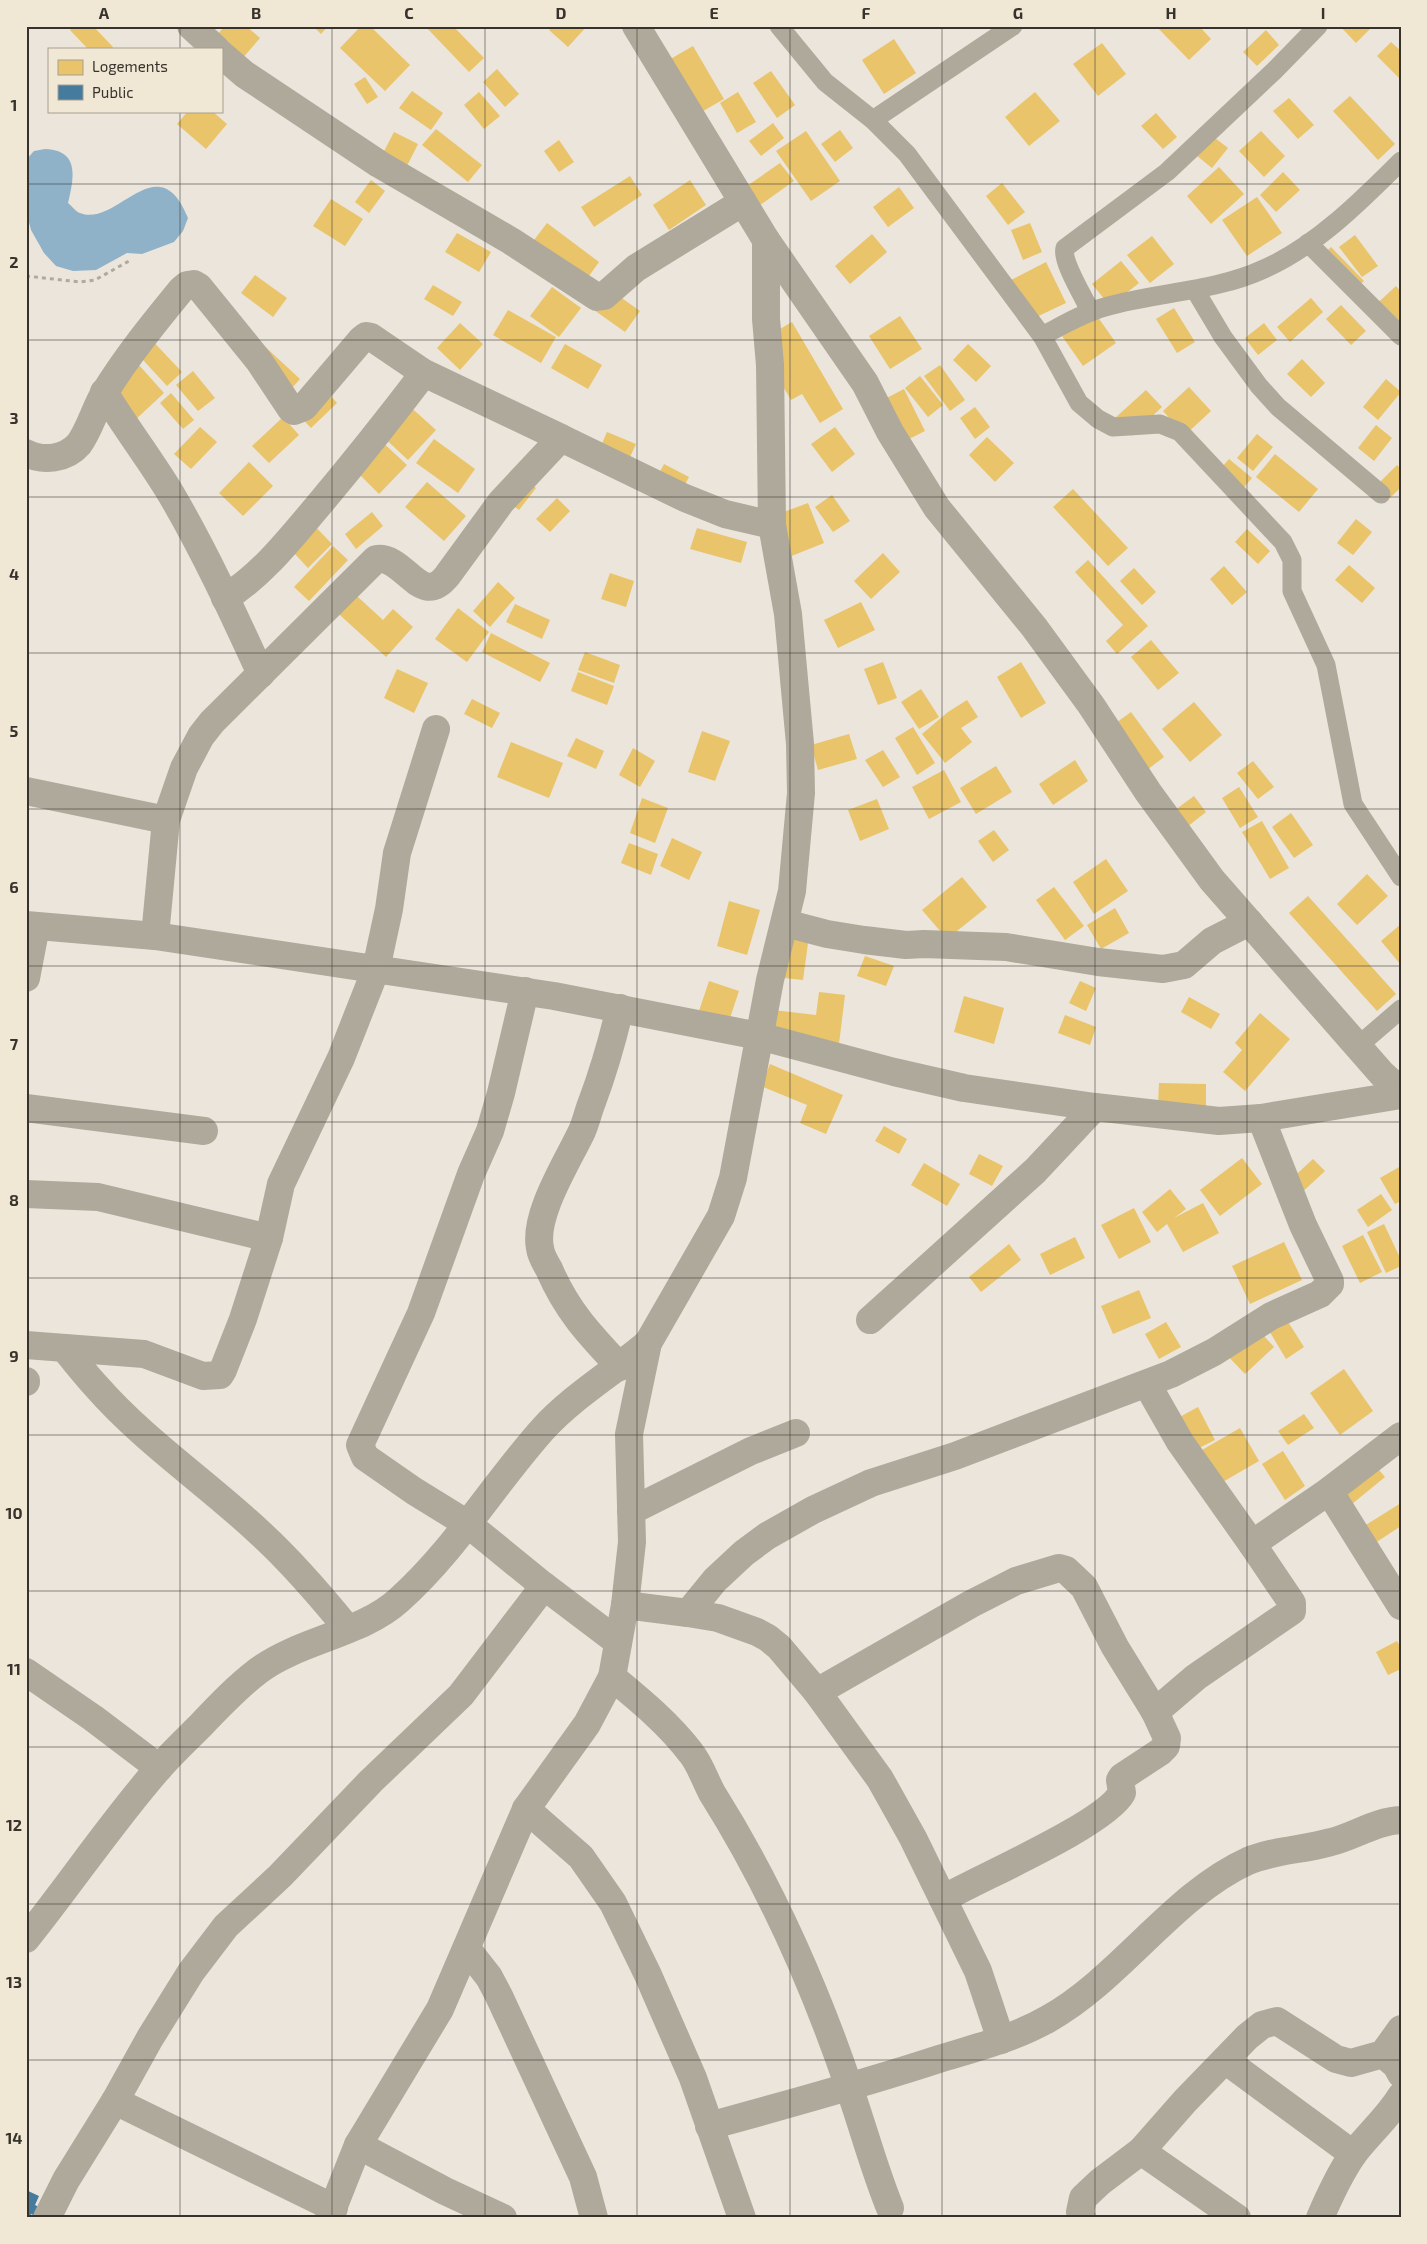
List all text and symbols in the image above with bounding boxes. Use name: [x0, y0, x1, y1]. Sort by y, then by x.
text: A: [99, 3, 110, 22]
text: B: [251, 3, 261, 22]
text: C: [404, 3, 414, 22]
text: D: [556, 3, 567, 22]
text: E: [709, 3, 719, 22]
text: F: [862, 3, 871, 22]
text: G: [1013, 3, 1023, 22]
text: H: [1165, 3, 1177, 22]
text: I: [1321, 3, 1325, 22]
legend: [48, 48, 222, 112]
text: Logements: [92, 57, 168, 75]
text: Public: [92, 83, 133, 101]
text: 1: [11, 95, 17, 114]
text: 2: [9, 252, 19, 271]
text: 3: [9, 408, 19, 427]
text: 4: [9, 564, 19, 583]
text: 5: [10, 721, 19, 740]
text: 6: [9, 877, 19, 896]
text: 7: [10, 1034, 19, 1053]
text: 8: [9, 1190, 19, 1209]
text: 9: [9, 1346, 19, 1365]
text: 10: [5, 1503, 23, 1522]
text: 11: [7, 1659, 21, 1678]
text: 12: [6, 1815, 22, 1834]
text: 13: [6, 1972, 22, 1991]
text: 14: [5, 2128, 23, 2147]

